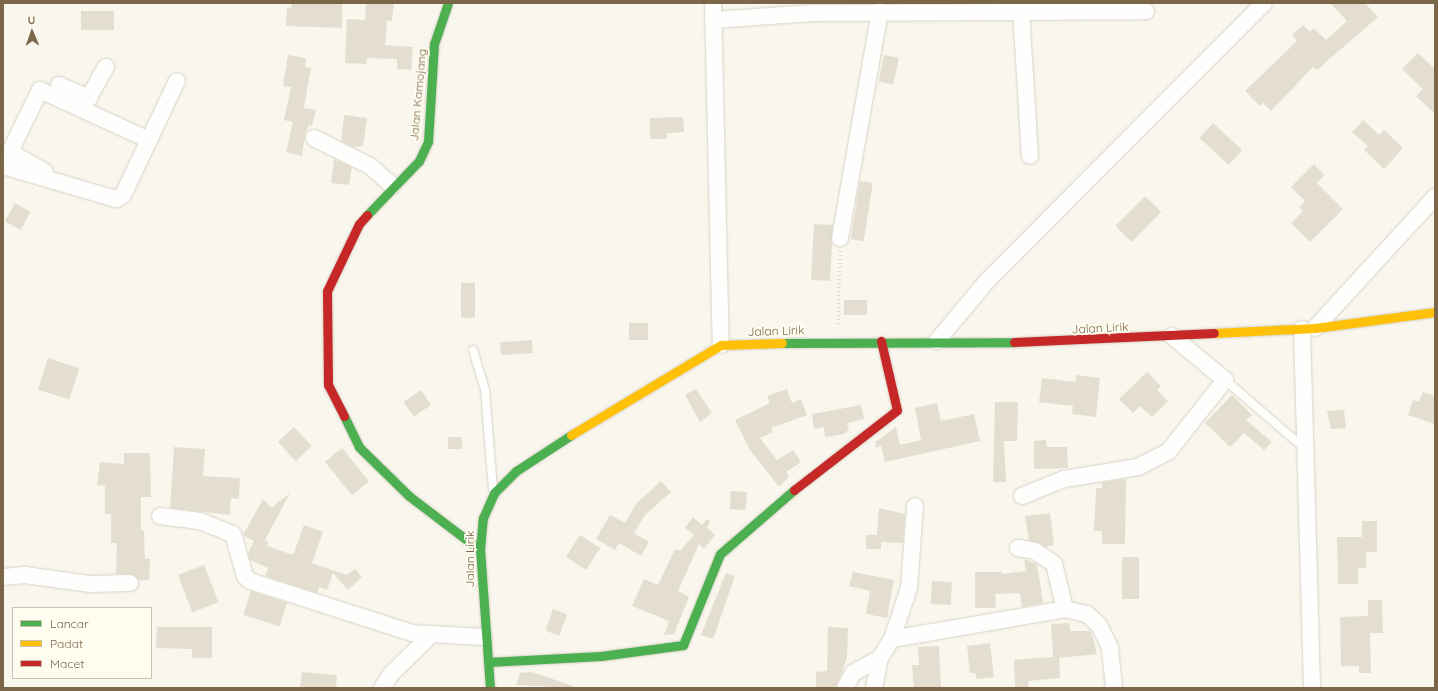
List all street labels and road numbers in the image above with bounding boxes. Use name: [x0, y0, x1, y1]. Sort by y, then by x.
street label: Jalan Kamojang: [407, 48, 429, 142]
street label: Jalan Lirik: [1071, 319, 1129, 337]
street label: Jalan Lirik: [747, 323, 805, 339]
street label: Jalan Lirik: [463, 531, 477, 587]

